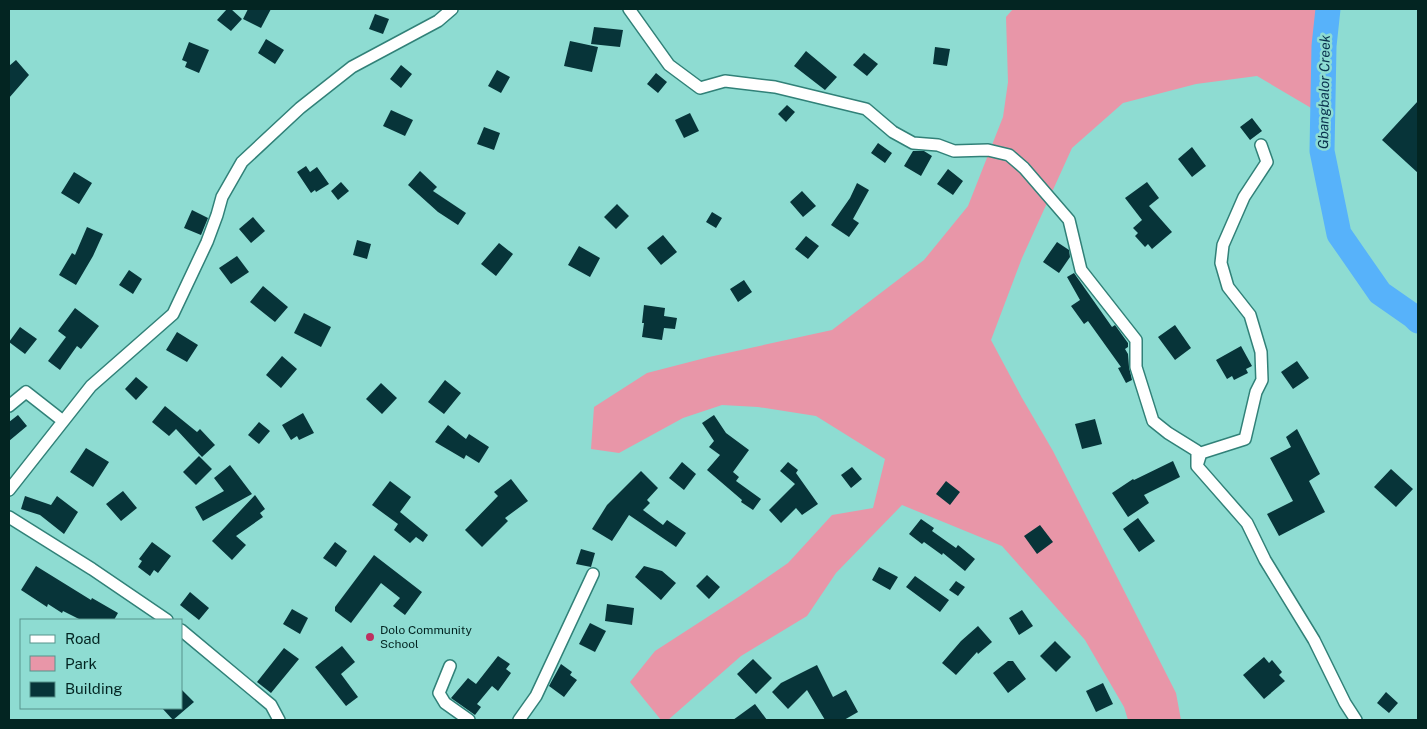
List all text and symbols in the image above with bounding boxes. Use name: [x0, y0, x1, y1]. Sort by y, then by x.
water label: Gbangbalor Creek: [1315, 34, 1333, 149]
legend: [20, 619, 182, 709]
place label: Dolo Community School: [380, 623, 472, 651]
text: Road: [65, 630, 101, 647]
marker: Dolo Community School: [364, 631, 376, 643]
text: Park: [65, 655, 97, 672]
text: Building: [65, 680, 123, 697]

